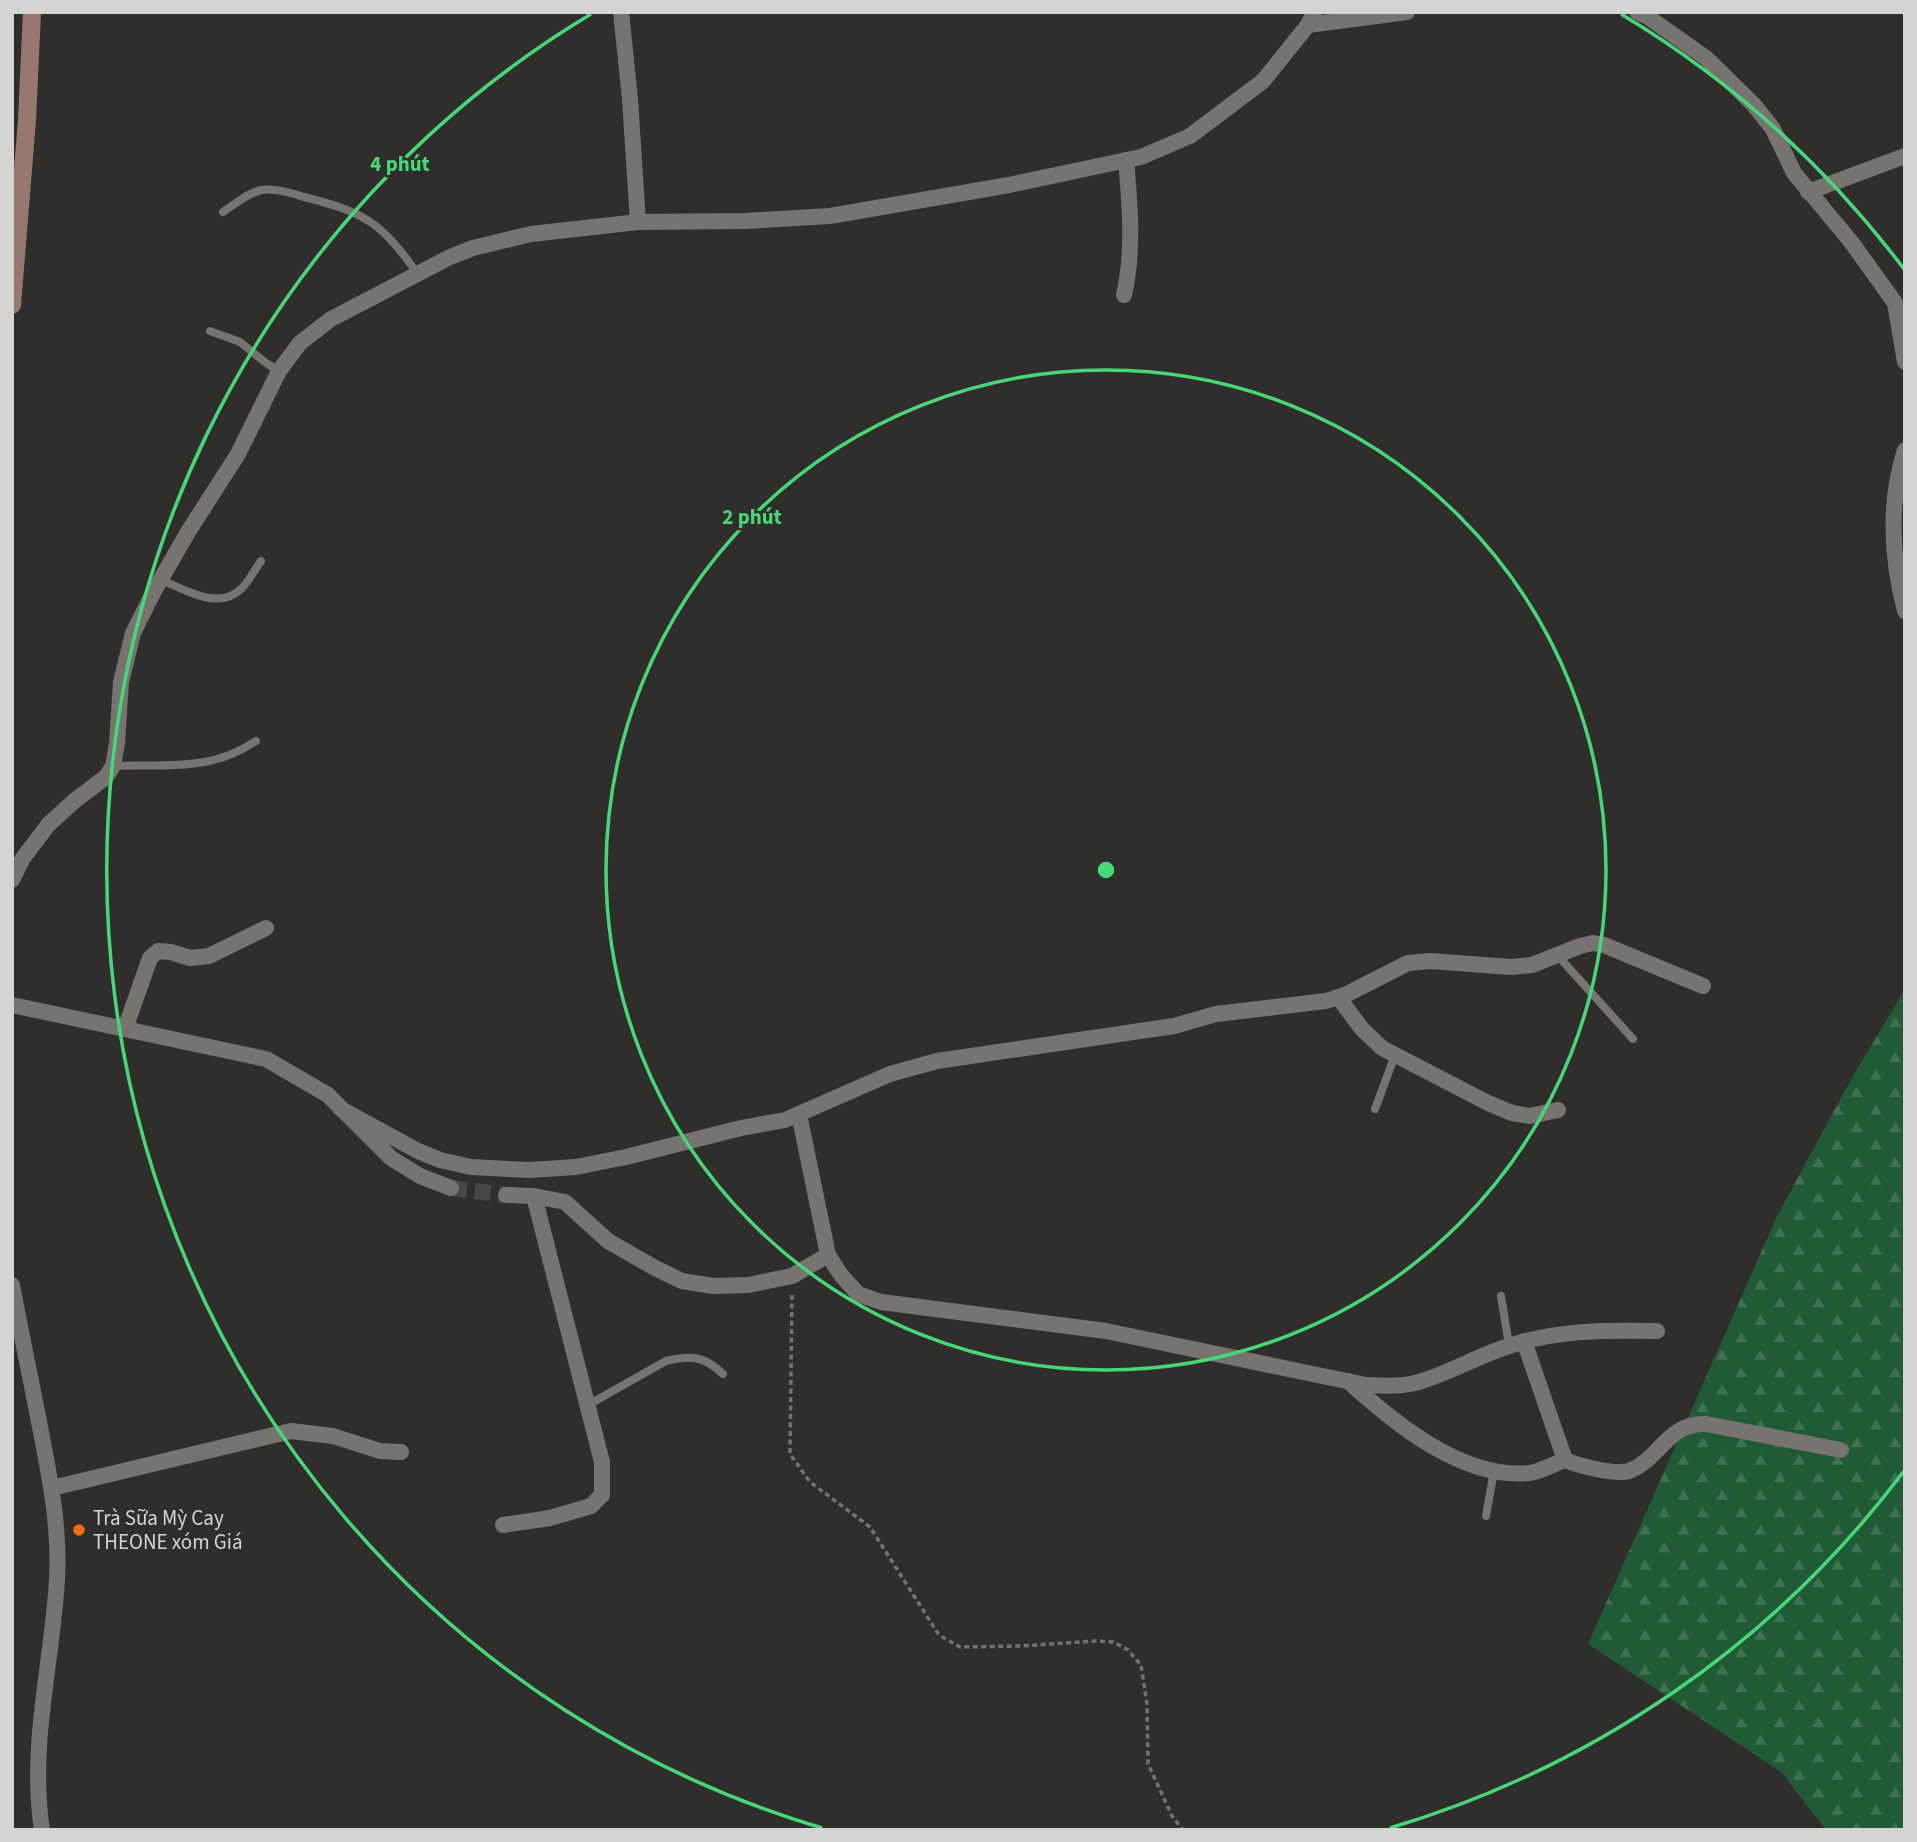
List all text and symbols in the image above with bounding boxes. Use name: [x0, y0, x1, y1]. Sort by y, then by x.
text: 4 phút: [370, 149, 430, 179]
text: 2 phút: [722, 502, 782, 532]
centre of rings: [1094, 858, 1118, 882]
place label: Trà Sữa Mỳ Cay THEONE xóm Giá: [93, 1503, 243, 1557]
marker: Trà Sữa Mỳ Cay THEONE xóm Giá: [71, 1522, 87, 1538]

